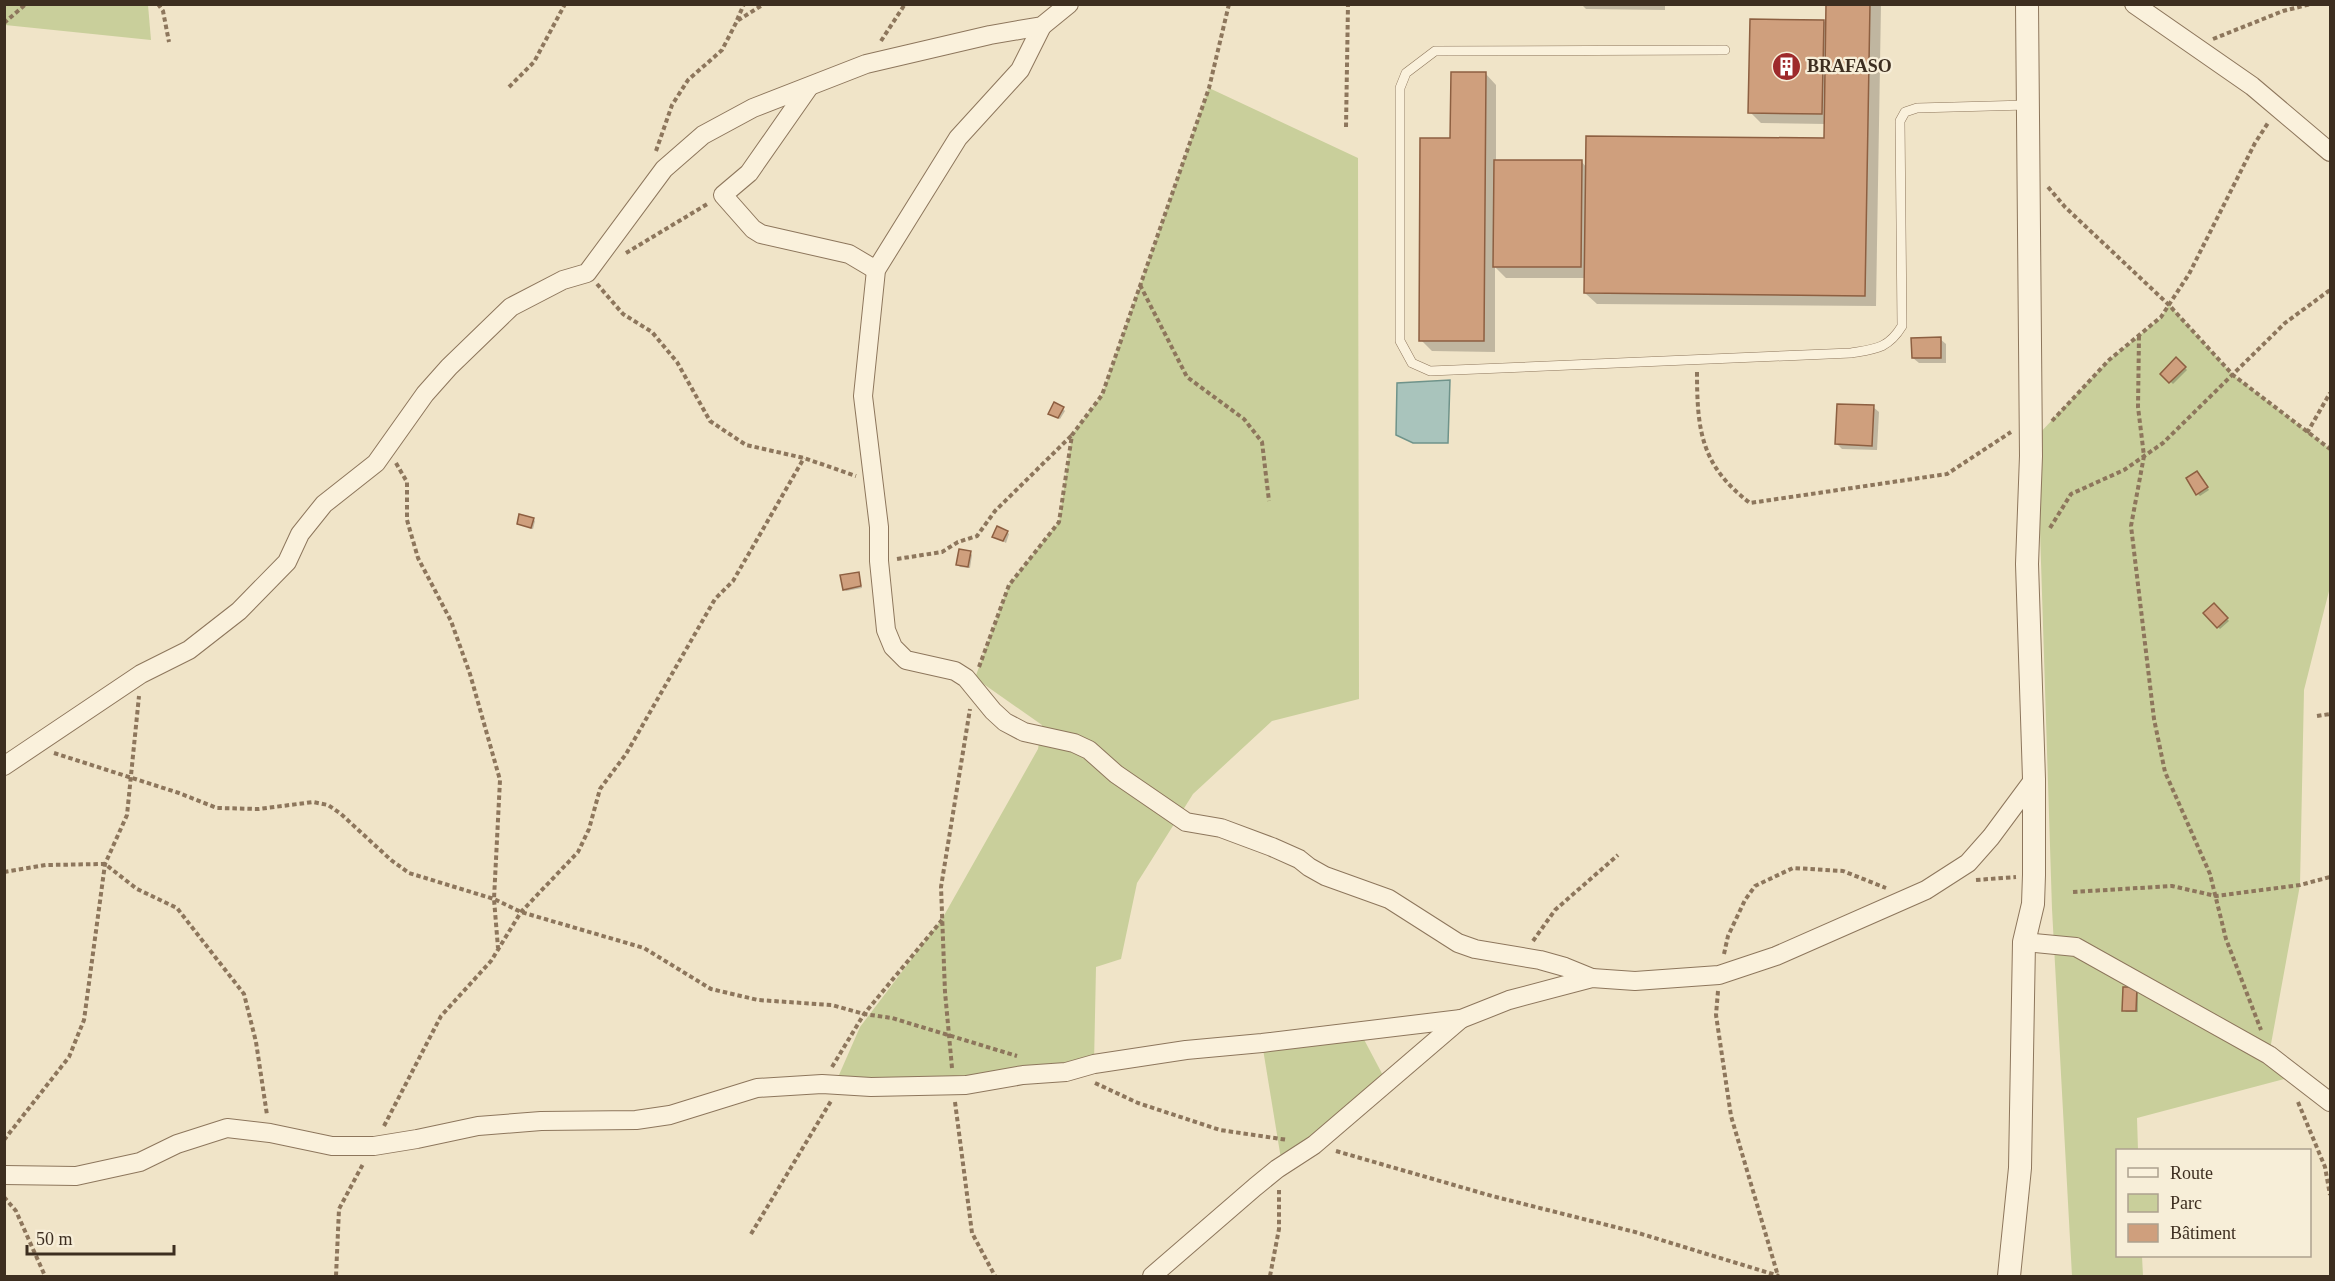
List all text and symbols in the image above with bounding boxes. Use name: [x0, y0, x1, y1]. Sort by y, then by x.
building icon: BRAFASO: [1770, 50, 1802, 82]
place label: BRAFASO: [1807, 56, 1892, 76]
legend: [2116, 1149, 2311, 1257]
text: Route: [2170, 1163, 2213, 1183]
text: Parc: [2170, 1193, 2202, 1213]
scale bar: [27, 1218, 174, 1256]
text: Bâtiment: [2170, 1223, 2236, 1243]
text: 50 m: [36, 1229, 73, 1249]

